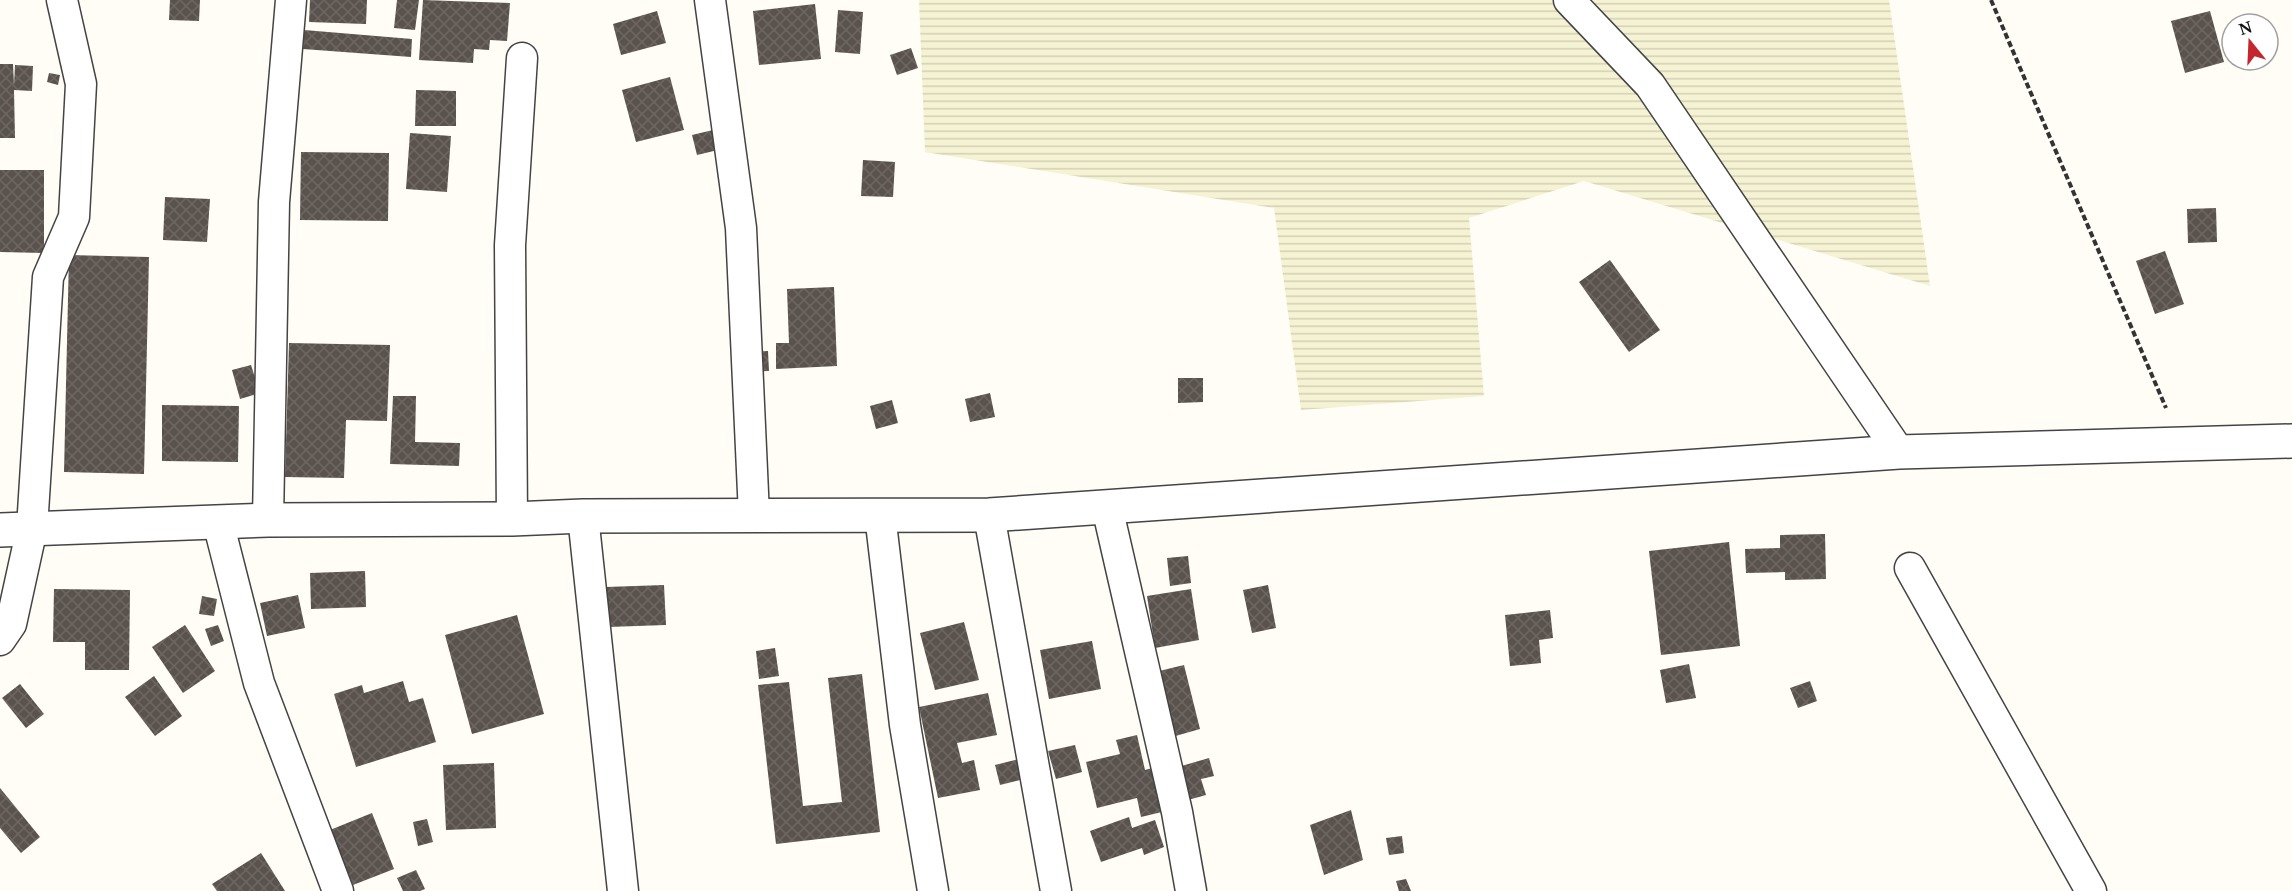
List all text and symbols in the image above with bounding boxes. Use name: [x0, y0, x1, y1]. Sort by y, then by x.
north arrow: [2220, 12, 2280, 72]
text: N: [2236, 15, 2255, 40]

